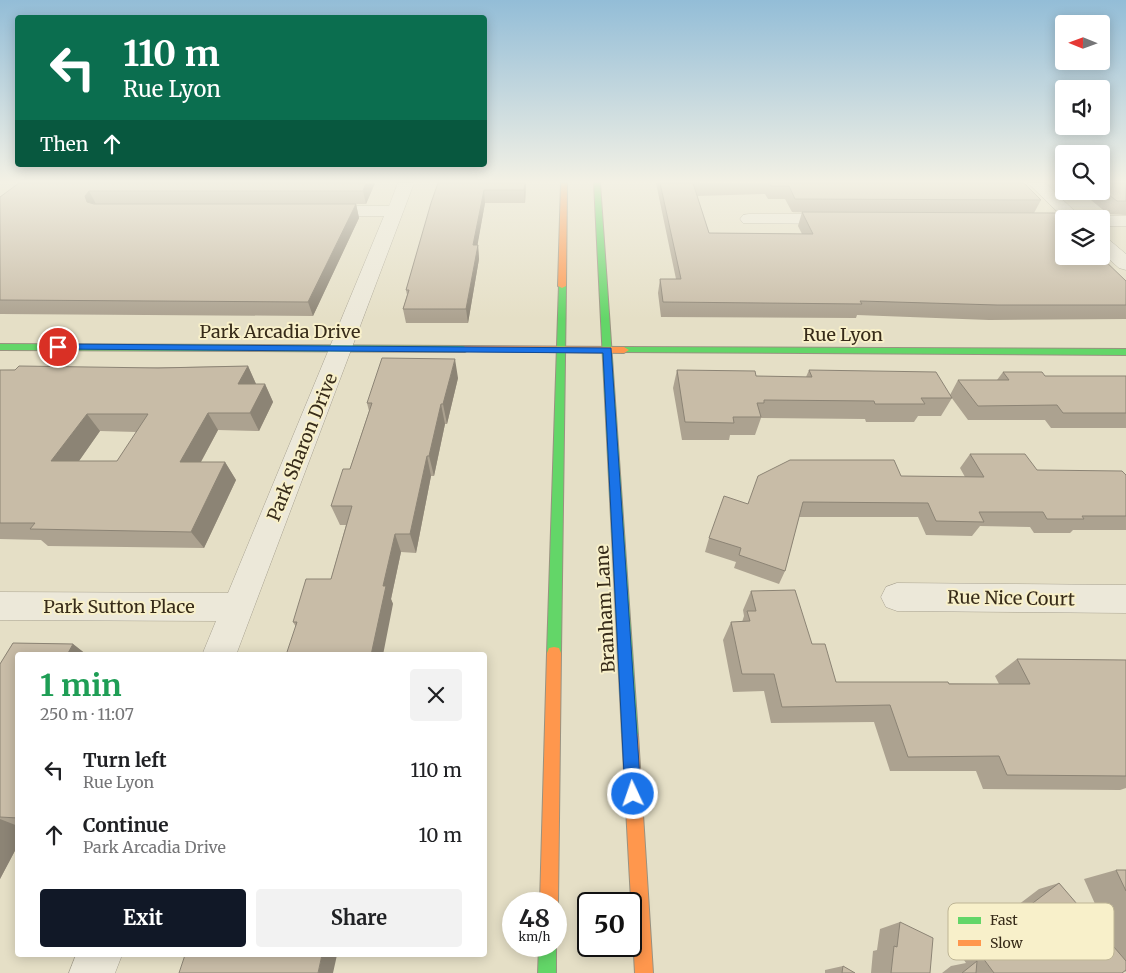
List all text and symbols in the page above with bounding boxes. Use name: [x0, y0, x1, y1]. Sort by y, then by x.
north arrow: [1055, 15, 1110, 70]
map controls: [1055, 15, 1110, 265]
text: 110 m: [123, 32, 220, 76]
icon: left: [40, 35, 105, 100]
text: Rue Lyon: [123, 75, 221, 103]
button: sound: [1055, 80, 1110, 135]
icon: ahead: [98, 130, 126, 158]
text: Then: [40, 132, 88, 156]
button: search: [1055, 145, 1110, 200]
button: layers: [1055, 210, 1110, 265]
street label: Park Arcadia Drive: [200, 320, 360, 343]
street label: Rue Lyon: [803, 323, 883, 346]
pin: [37, 326, 79, 368]
icon: arrive: [44, 333, 72, 361]
street label: Park Sharon Drive: [262, 370, 342, 524]
street label: Branham Lane: [590, 545, 620, 673]
street label: Rue Nice Court: [947, 585, 1075, 611]
street label: Park Sutton Place: [43, 595, 195, 618]
text: 1 min: [40, 666, 122, 704]
button: close: [410, 669, 462, 721]
text: 250 m · 11:07: [40, 704, 134, 724]
text: Turn left: [83, 748, 167, 772]
icon: left: [40, 756, 68, 784]
text: 110 m: [411, 758, 462, 782]
position arrow: [606, 767, 658, 819]
text: Rue Lyon: [83, 772, 154, 792]
text: Continue: [83, 813, 169, 837]
icon: ahead: [40, 821, 68, 849]
text: 10 m: [419, 823, 462, 847]
text: Park Arcadia Drive: [83, 837, 226, 857]
button: Exit: [40, 889, 246, 947]
button: Share: [256, 889, 462, 947]
speed limit sign: 50: [577, 892, 642, 957]
text: 48: [519, 902, 550, 934]
legend: [948, 903, 1114, 960]
text: Fast: [990, 911, 1018, 929]
text: km/h: [519, 929, 550, 944]
text: Slow: [990, 934, 1023, 952]

